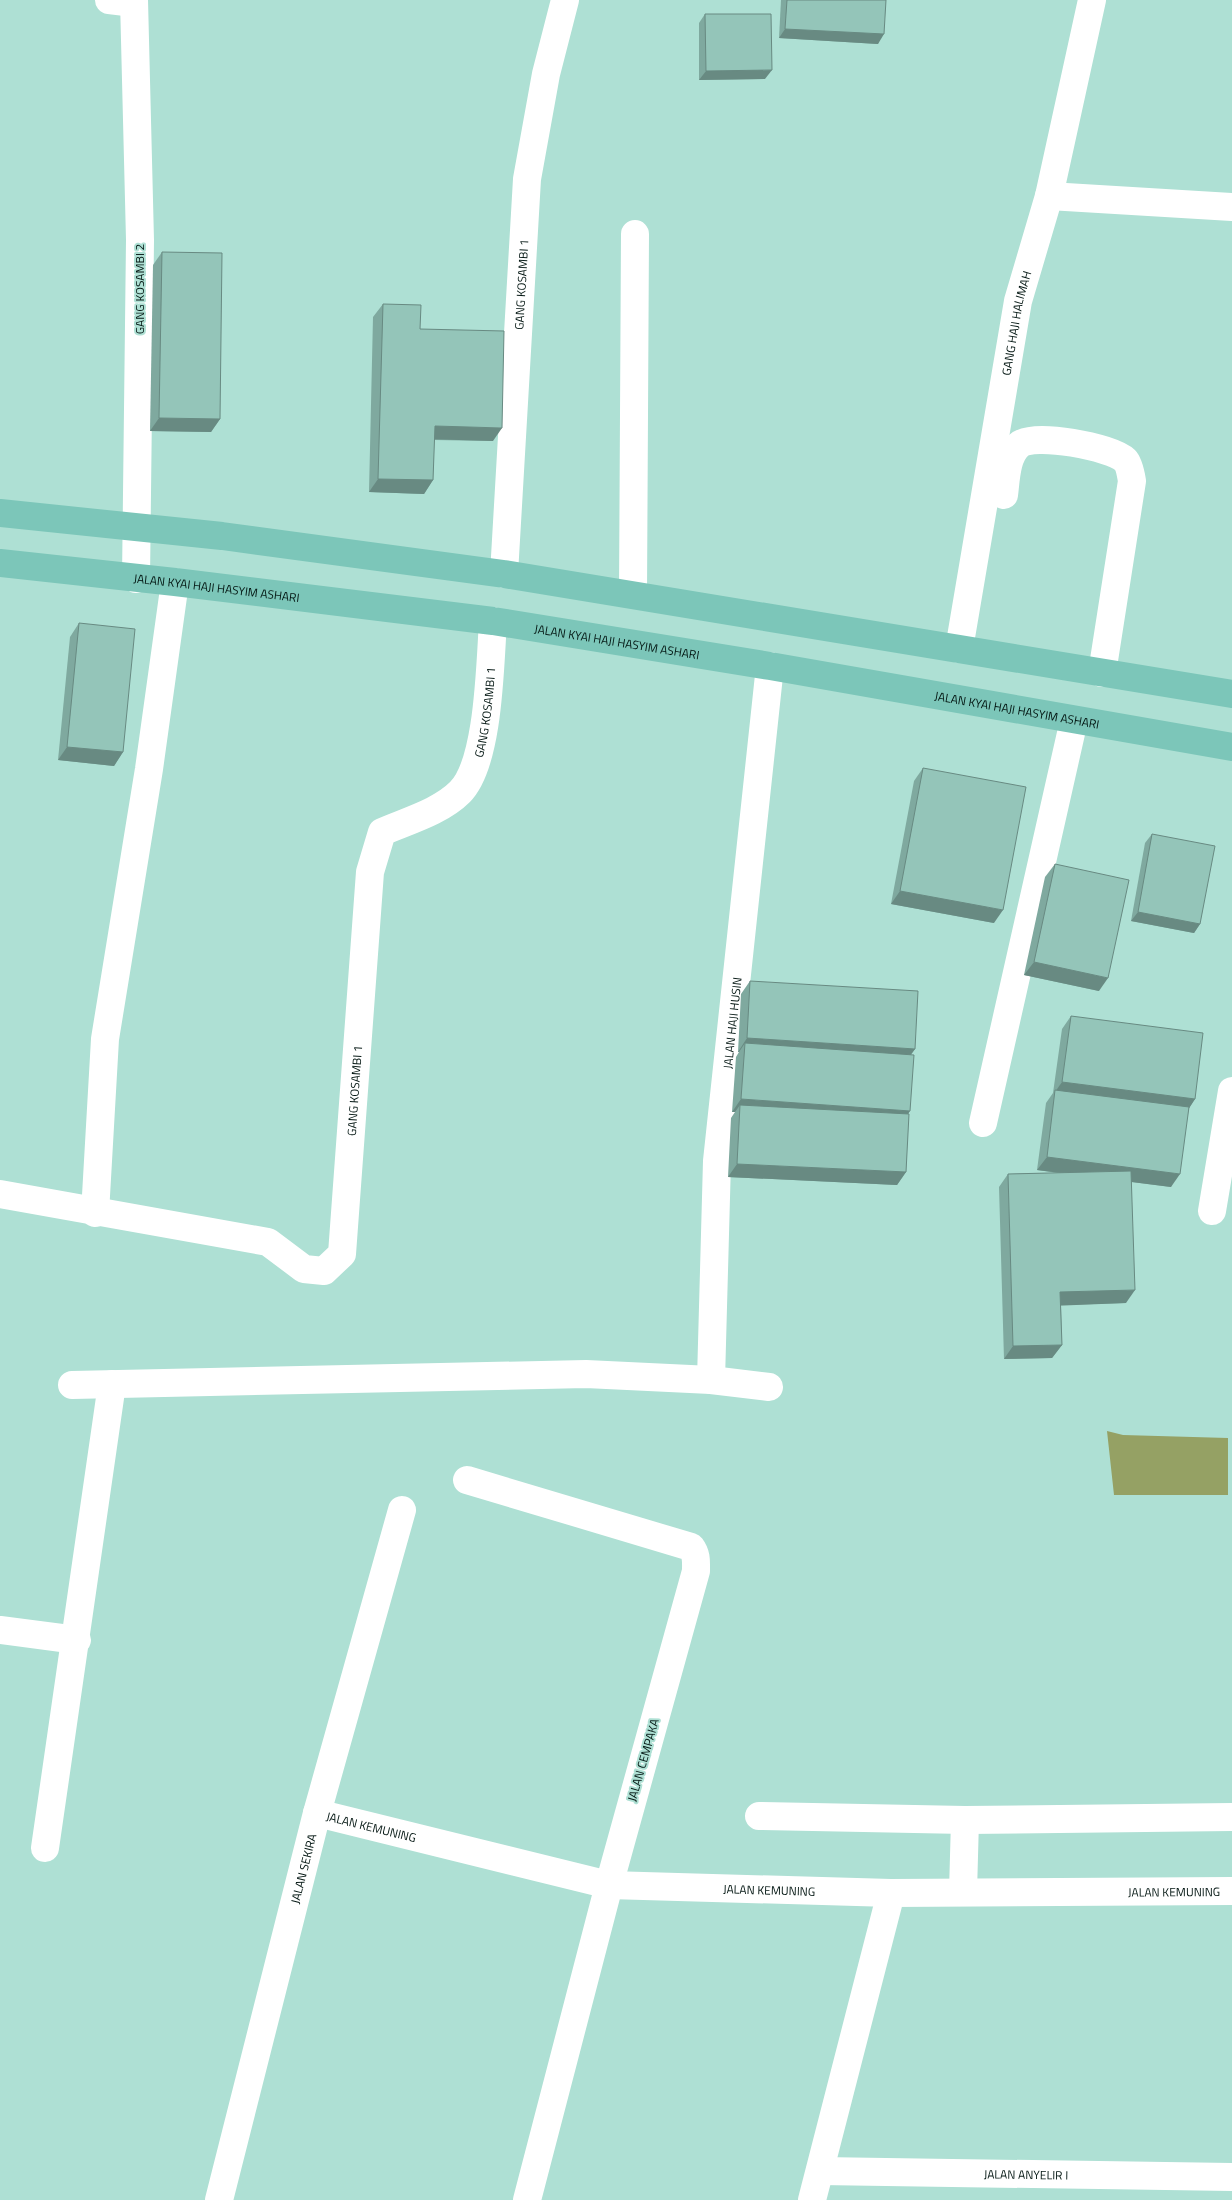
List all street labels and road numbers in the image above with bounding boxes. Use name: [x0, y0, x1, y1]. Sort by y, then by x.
street label: GANG KOSAMBI 1: [509, 239, 533, 330]
street label: GANG KOSAMBI 2: [130, 244, 149, 334]
street label: GANG HAJI HALIMAH: [996, 268, 1036, 377]
street label: JALAN KYAI HAJI HASYIM ASHARI: [133, 568, 301, 607]
street label: JALAN KYAI HAJI HASYIM ASHARI: [533, 618, 701, 664]
street label: GANG KOSAMBI 1: [468, 667, 500, 760]
street label: JALAN KYAI HAJI HASYIM ASHARI: [933, 686, 1101, 733]
street label: JALAN HAJI HUSIN: [717, 976, 746, 1070]
street label: GANG KOSAMBI 1: [341, 1045, 367, 1136]
street label: JALAN CEMPAKA: [622, 1716, 664, 1804]
street label: JALAN KEMUNING: [324, 1806, 418, 1847]
street label: JALAN SEKIRA: [285, 1831, 321, 1906]
street label: JALAN KEMUNING: [723, 1879, 816, 1900]
street label: JALAN KEMUNING: [1128, 1882, 1220, 1901]
street label: JALAN ANYELIR I: [984, 2164, 1068, 2184]

